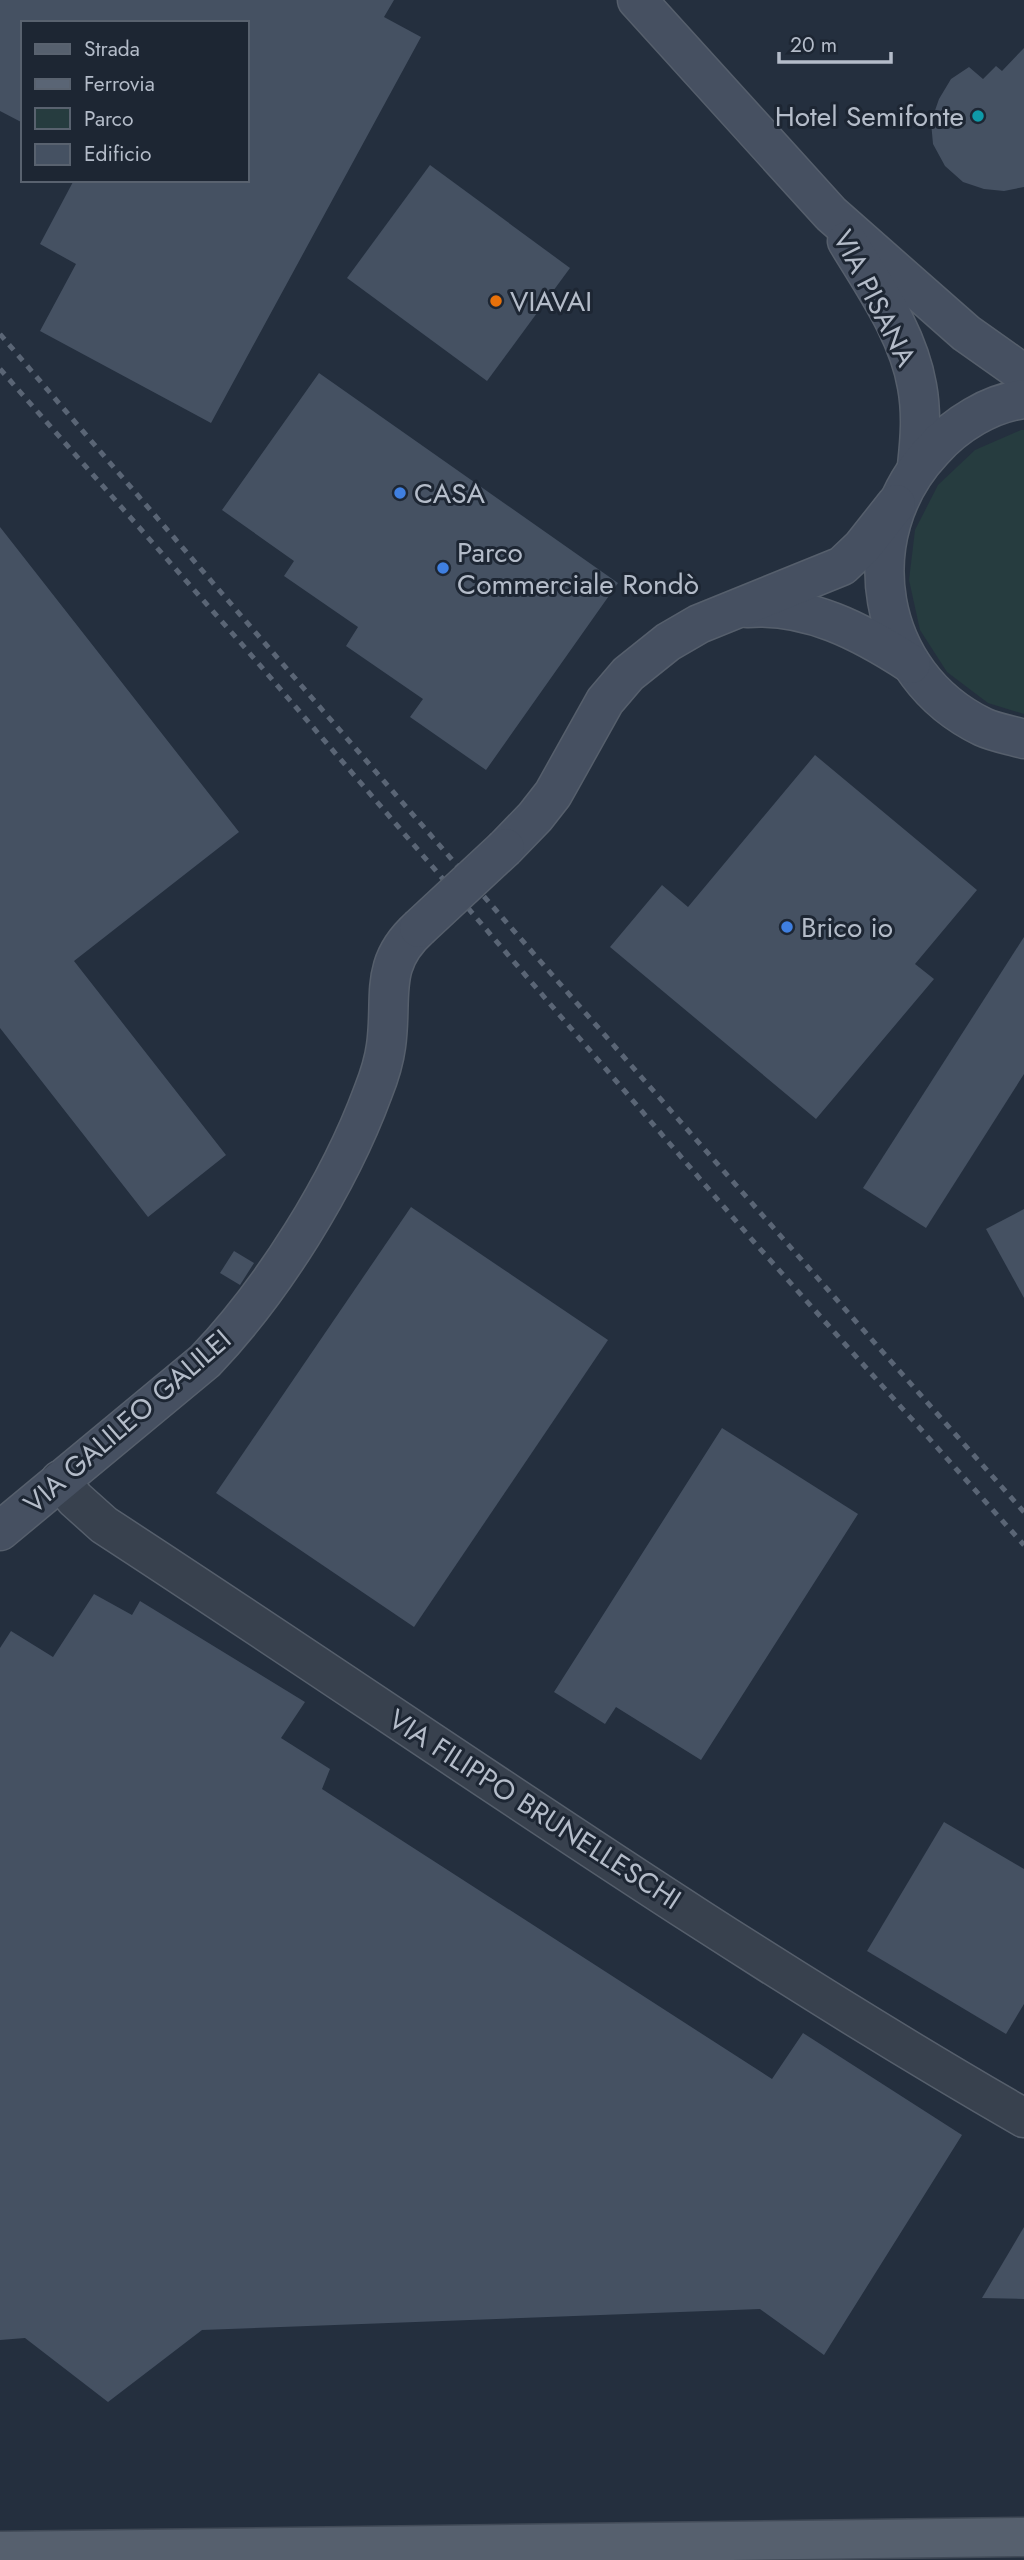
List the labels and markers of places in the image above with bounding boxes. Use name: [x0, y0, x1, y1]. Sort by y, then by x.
place label: Hotel Semifonte: [775, 96, 964, 137]
marker: Hotel Semifonte: [970, 108, 986, 124]
place label: VIAVAI: [510, 281, 592, 322]
marker: VIAVAI: [488, 293, 504, 309]
place label: CASA: [414, 473, 486, 514]
marker: CASA: [392, 485, 408, 501]
place label: Parco Commerciale Rondò: [457, 532, 699, 605]
marker: Parco Commerciale Rondò: [435, 560, 451, 576]
place label: Brico io: [801, 907, 893, 948]
marker: Brico io: [779, 919, 795, 935]

